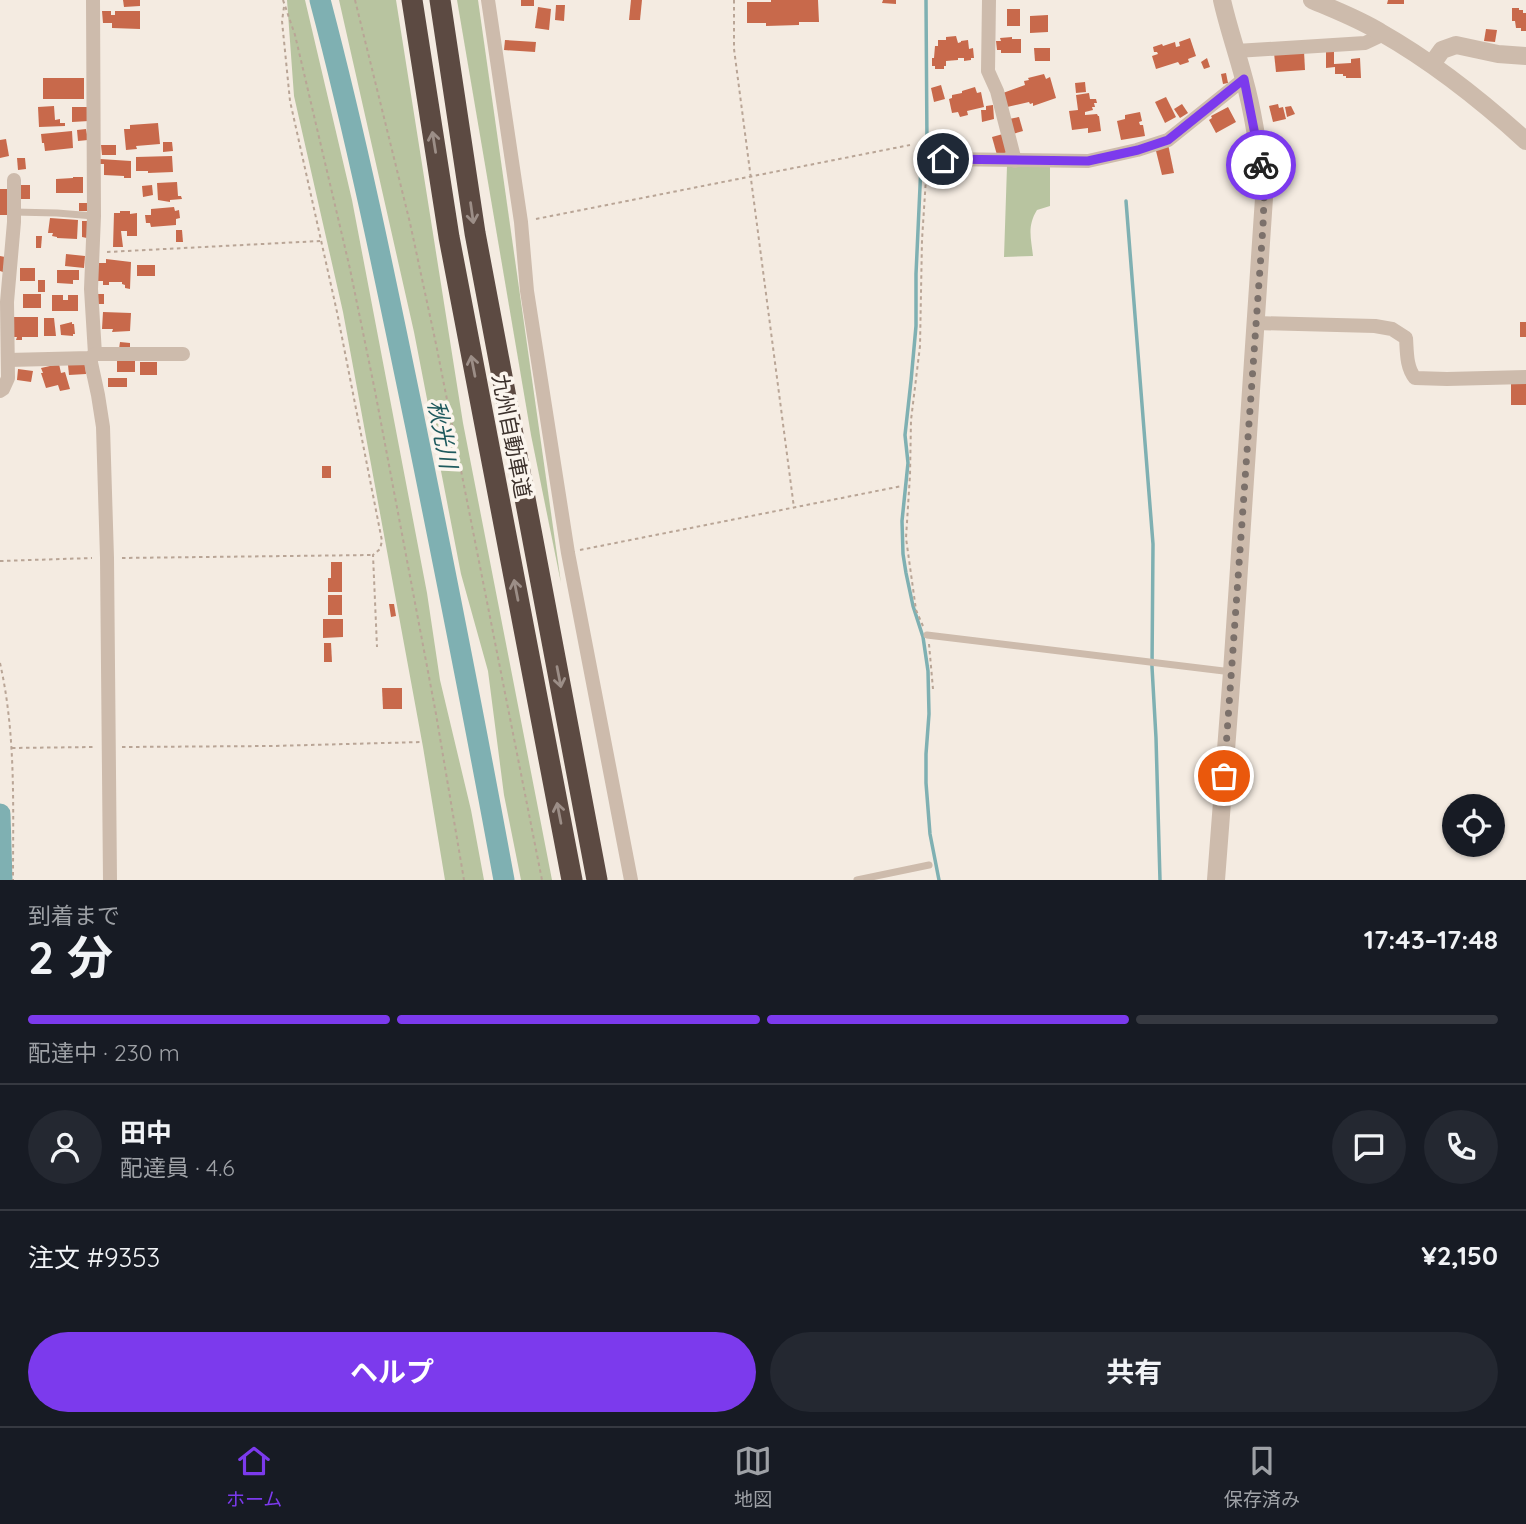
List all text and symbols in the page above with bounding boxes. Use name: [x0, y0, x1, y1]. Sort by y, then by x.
pin: [913, 129, 973, 189]
courier: [1226, 130, 1296, 200]
one-way arrow: [427, 131, 440, 154]
icon: home: [924, 140, 962, 178]
icon: bike: [1242, 146, 1280, 184]
one-way arrow: [466, 201, 479, 224]
one-way arrow: [466, 355, 480, 378]
street label: 九州自動車道: [487, 372, 537, 500]
water label: 秋光川: [422, 397, 464, 474]
one-way arrow: [509, 579, 522, 602]
one-way arrow: [552, 665, 566, 688]
pin: [1194, 746, 1254, 806]
icon: bag: [1205, 757, 1243, 795]
map controls: [1442, 794, 1505, 857]
button: locate: [1442, 794, 1505, 857]
one-way arrow: [552, 802, 566, 825]
text: 到着まで: [28, 901, 120, 930]
text: 17:43–17:48: [1364, 923, 1498, 956]
text: 2 分: [28, 928, 113, 986]
text: 配達中 · 230 m: [28, 1038, 180, 1067]
button: person: [28, 1110, 102, 1184]
button: chat: [1332, 1110, 1406, 1184]
button: phone: [1424, 1110, 1498, 1184]
text: 田中: [120, 1116, 172, 1149]
text: 配達員 · 4.6: [120, 1153, 235, 1182]
text: ¥2,150: [1421, 1239, 1498, 1272]
text: 注文 #9353: [28, 1241, 160, 1274]
button: ヘルプ: [28, 1332, 756, 1412]
button: 共有: [770, 1332, 1498, 1412]
tab: ホーム: [226, 1442, 282, 1511]
tab: 地図: [734, 1442, 772, 1511]
tab: 保存済み: [1224, 1442, 1300, 1511]

